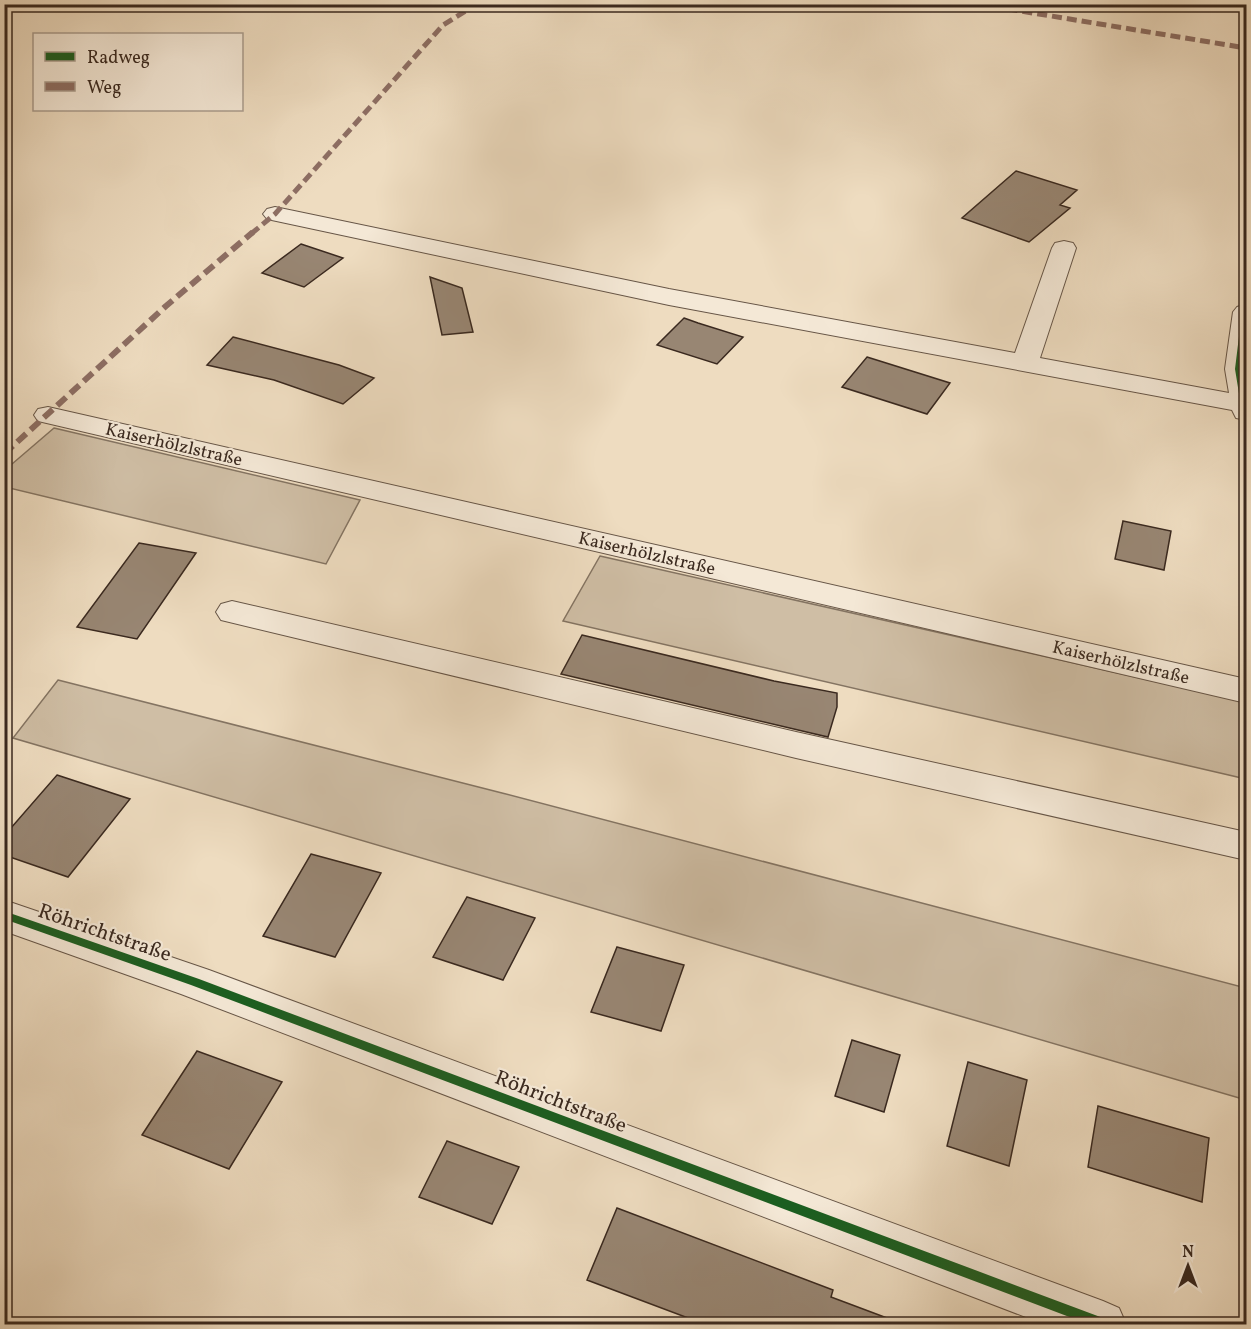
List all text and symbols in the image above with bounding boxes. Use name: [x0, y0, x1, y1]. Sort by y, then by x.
legend: [33, 33, 243, 111]
text: Radweg: [87, 46, 150, 71]
text: Weg: [87, 76, 121, 101]
street label: Kaiserhölzlstraße: [103, 418, 245, 473]
street label: Kaiserhölzlstraße: [576, 527, 718, 582]
street label: Kaiserhölzlstraße: [1050, 636, 1192, 691]
street label: Röhrichtstraße: [34, 897, 175, 970]
street label: Röhrichtstraße: [490, 1064, 631, 1141]
north arrow: [1158, 1236, 1218, 1296]
text: N: [1182, 1242, 1194, 1264]

